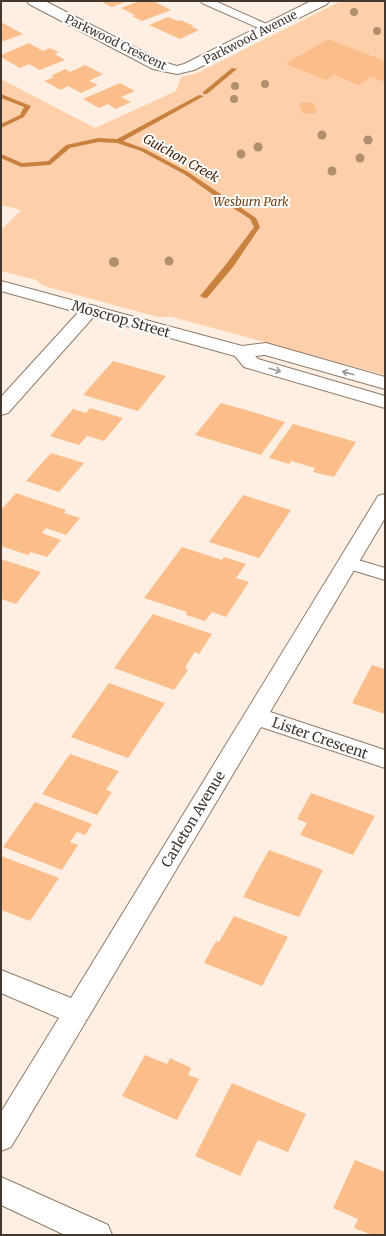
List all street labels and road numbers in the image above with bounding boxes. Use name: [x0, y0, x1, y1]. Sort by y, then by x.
street label: Parkwood Avenue: [200, 7, 300, 67]
street label: Parkwood Crescent: [63, 11, 170, 73]
street label: Moscrop Street: [70, 296, 173, 342]
street label: Lister Crescent: [270, 713, 371, 763]
street label: Carleton Avenue: [157, 767, 229, 871]

